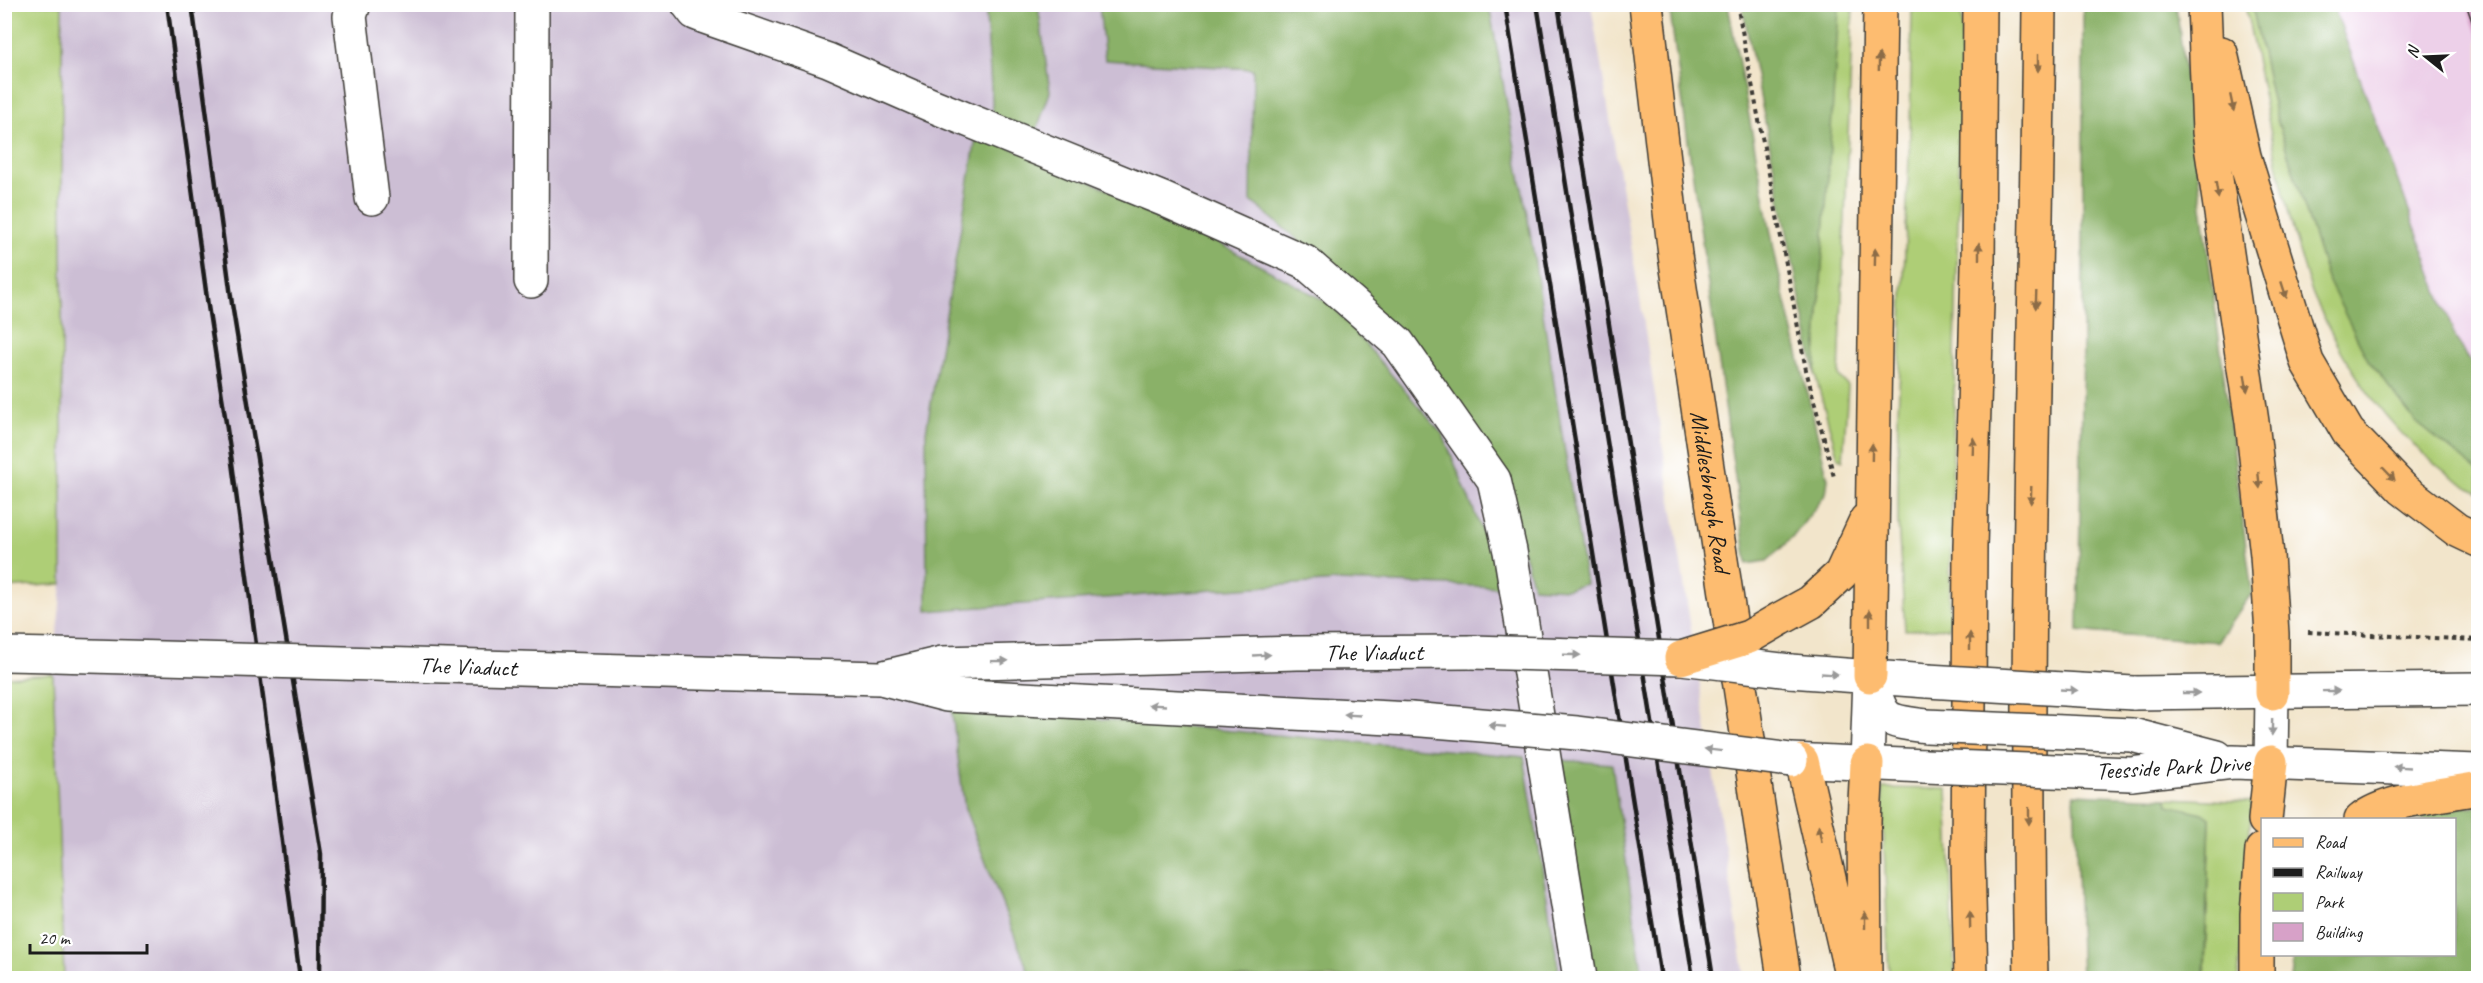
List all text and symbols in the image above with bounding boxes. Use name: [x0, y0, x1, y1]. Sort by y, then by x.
north arrow: [2396, 27, 2456, 87]
text: N: [2402, 42, 2425, 60]
one-way arrow: [1874, 52, 1884, 71]
one-way arrow: [2033, 53, 2043, 72]
one-way arrow: [2228, 93, 2237, 112]
one-way arrow: [2213, 181, 2222, 200]
one-way arrow: [1974, 242, 1984, 261]
one-way arrow: [1871, 247, 1880, 266]
one-way arrow: [2280, 281, 2290, 299]
one-way arrow: [2031, 290, 2040, 309]
one-way arrow: [2242, 374, 2251, 393]
street label: Middlesbrough Road: [1684, 409, 1738, 578]
one-way arrow: [1969, 437, 1978, 456]
one-way arrow: [1867, 442, 1877, 461]
one-way arrow: [2382, 466, 2395, 481]
one-way arrow: [2254, 470, 2263, 489]
one-way arrow: [2026, 485, 2035, 504]
one-way arrow: [1865, 608, 1875, 627]
one-way arrow: [1965, 632, 1975, 651]
street label: The Viaduct: [1325, 637, 1425, 668]
street label: The Viaduct: [419, 650, 519, 683]
one-way arrow: [1252, 650, 1271, 659]
one-way arrow: [1563, 650, 1582, 660]
one-way arrow: [991, 657, 1010, 666]
one-way arrow: [1820, 669, 1839, 678]
one-way arrow: [2060, 685, 2079, 694]
one-way arrow: [2321, 687, 2340, 696]
one-way arrow: [2182, 688, 2201, 698]
one-way arrow: [1148, 700, 1167, 709]
one-way arrow: [1343, 710, 1362, 720]
one-way arrow: [2267, 718, 2277, 737]
one-way arrow: [1488, 721, 1507, 731]
one-way arrow: [1703, 746, 1722, 755]
street label: Teesside Park Drive: [2095, 748, 2253, 786]
one-way arrow: [2392, 763, 2411, 772]
one-way arrow: [2024, 806, 2034, 825]
legend: [2261, 818, 2456, 956]
one-way arrow: [1815, 825, 1824, 844]
text: Road: [2315, 831, 2348, 853]
text: Railway: [2315, 861, 2363, 883]
text: Park: [2315, 891, 2345, 913]
one-way arrow: [1860, 911, 1870, 930]
one-way arrow: [1965, 911, 1975, 930]
scale bar: [30, 917, 147, 955]
text: Building: [2315, 921, 2364, 943]
text: 20 m: [39, 927, 72, 949]

